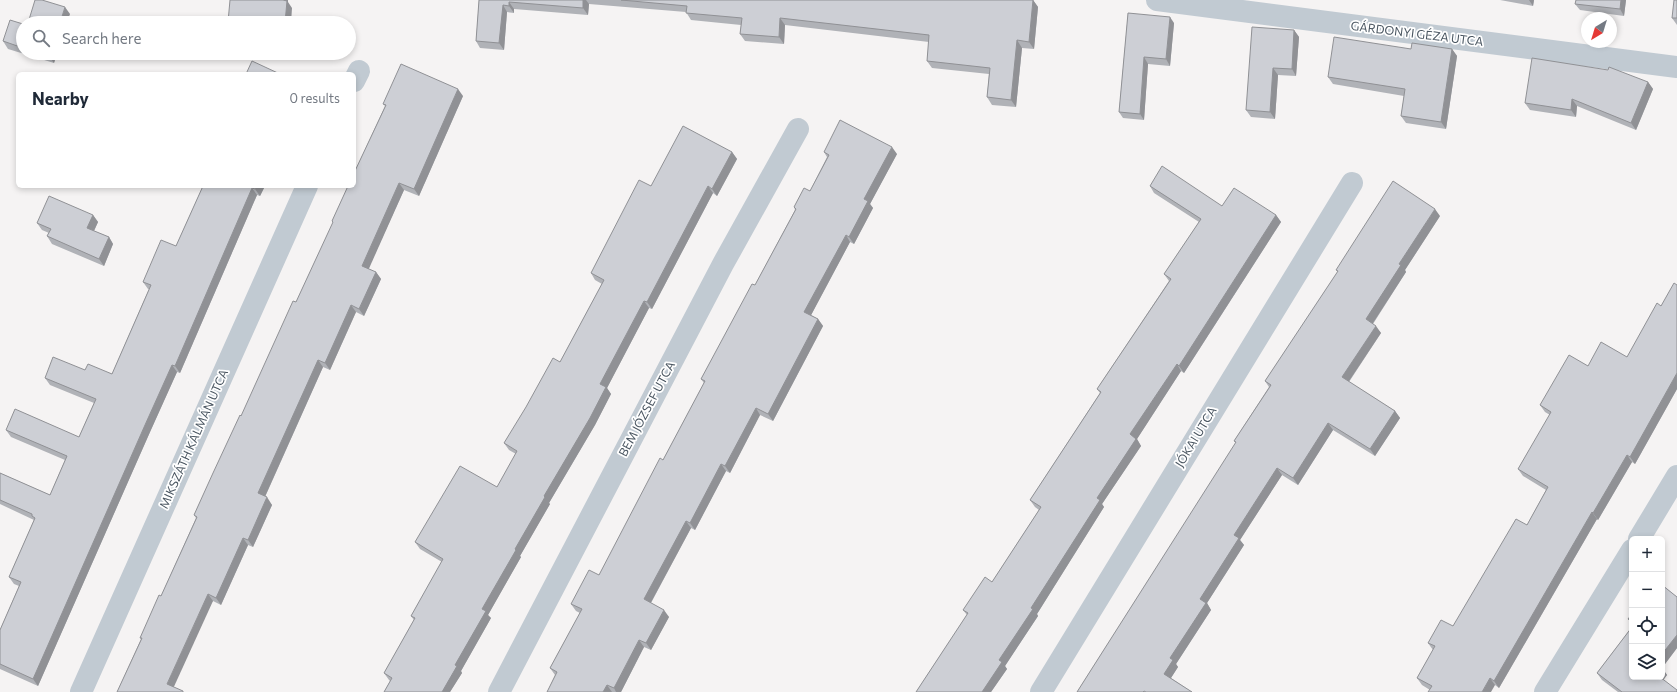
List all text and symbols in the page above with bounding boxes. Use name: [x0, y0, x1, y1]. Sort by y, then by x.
north arrow: [1581, 12, 1617, 48]
search box: [16, 16, 356, 60]
street label: GÁRDONYI GÉZA UTCA: [1350, 18, 1484, 48]
icon: search: [30, 27, 52, 49]
text: Search here: [62, 29, 141, 47]
text: Nearby: [32, 88, 89, 109]
text: 0 results: [289, 90, 340, 106]
street label: BEM JÓZSEF UTCA: [615, 359, 678, 459]
street label: MIKSZÁTH KÁLMÁN UTCA: [156, 367, 230, 510]
street label: JÓKAI UTCA: [1172, 404, 1219, 470]
map controls: [1629, 536, 1665, 680]
button: +: [1629, 536, 1665, 572]
button: −: [1629, 572, 1665, 608]
button: locate: [1629, 608, 1665, 644]
button: layers: [1629, 644, 1665, 680]

